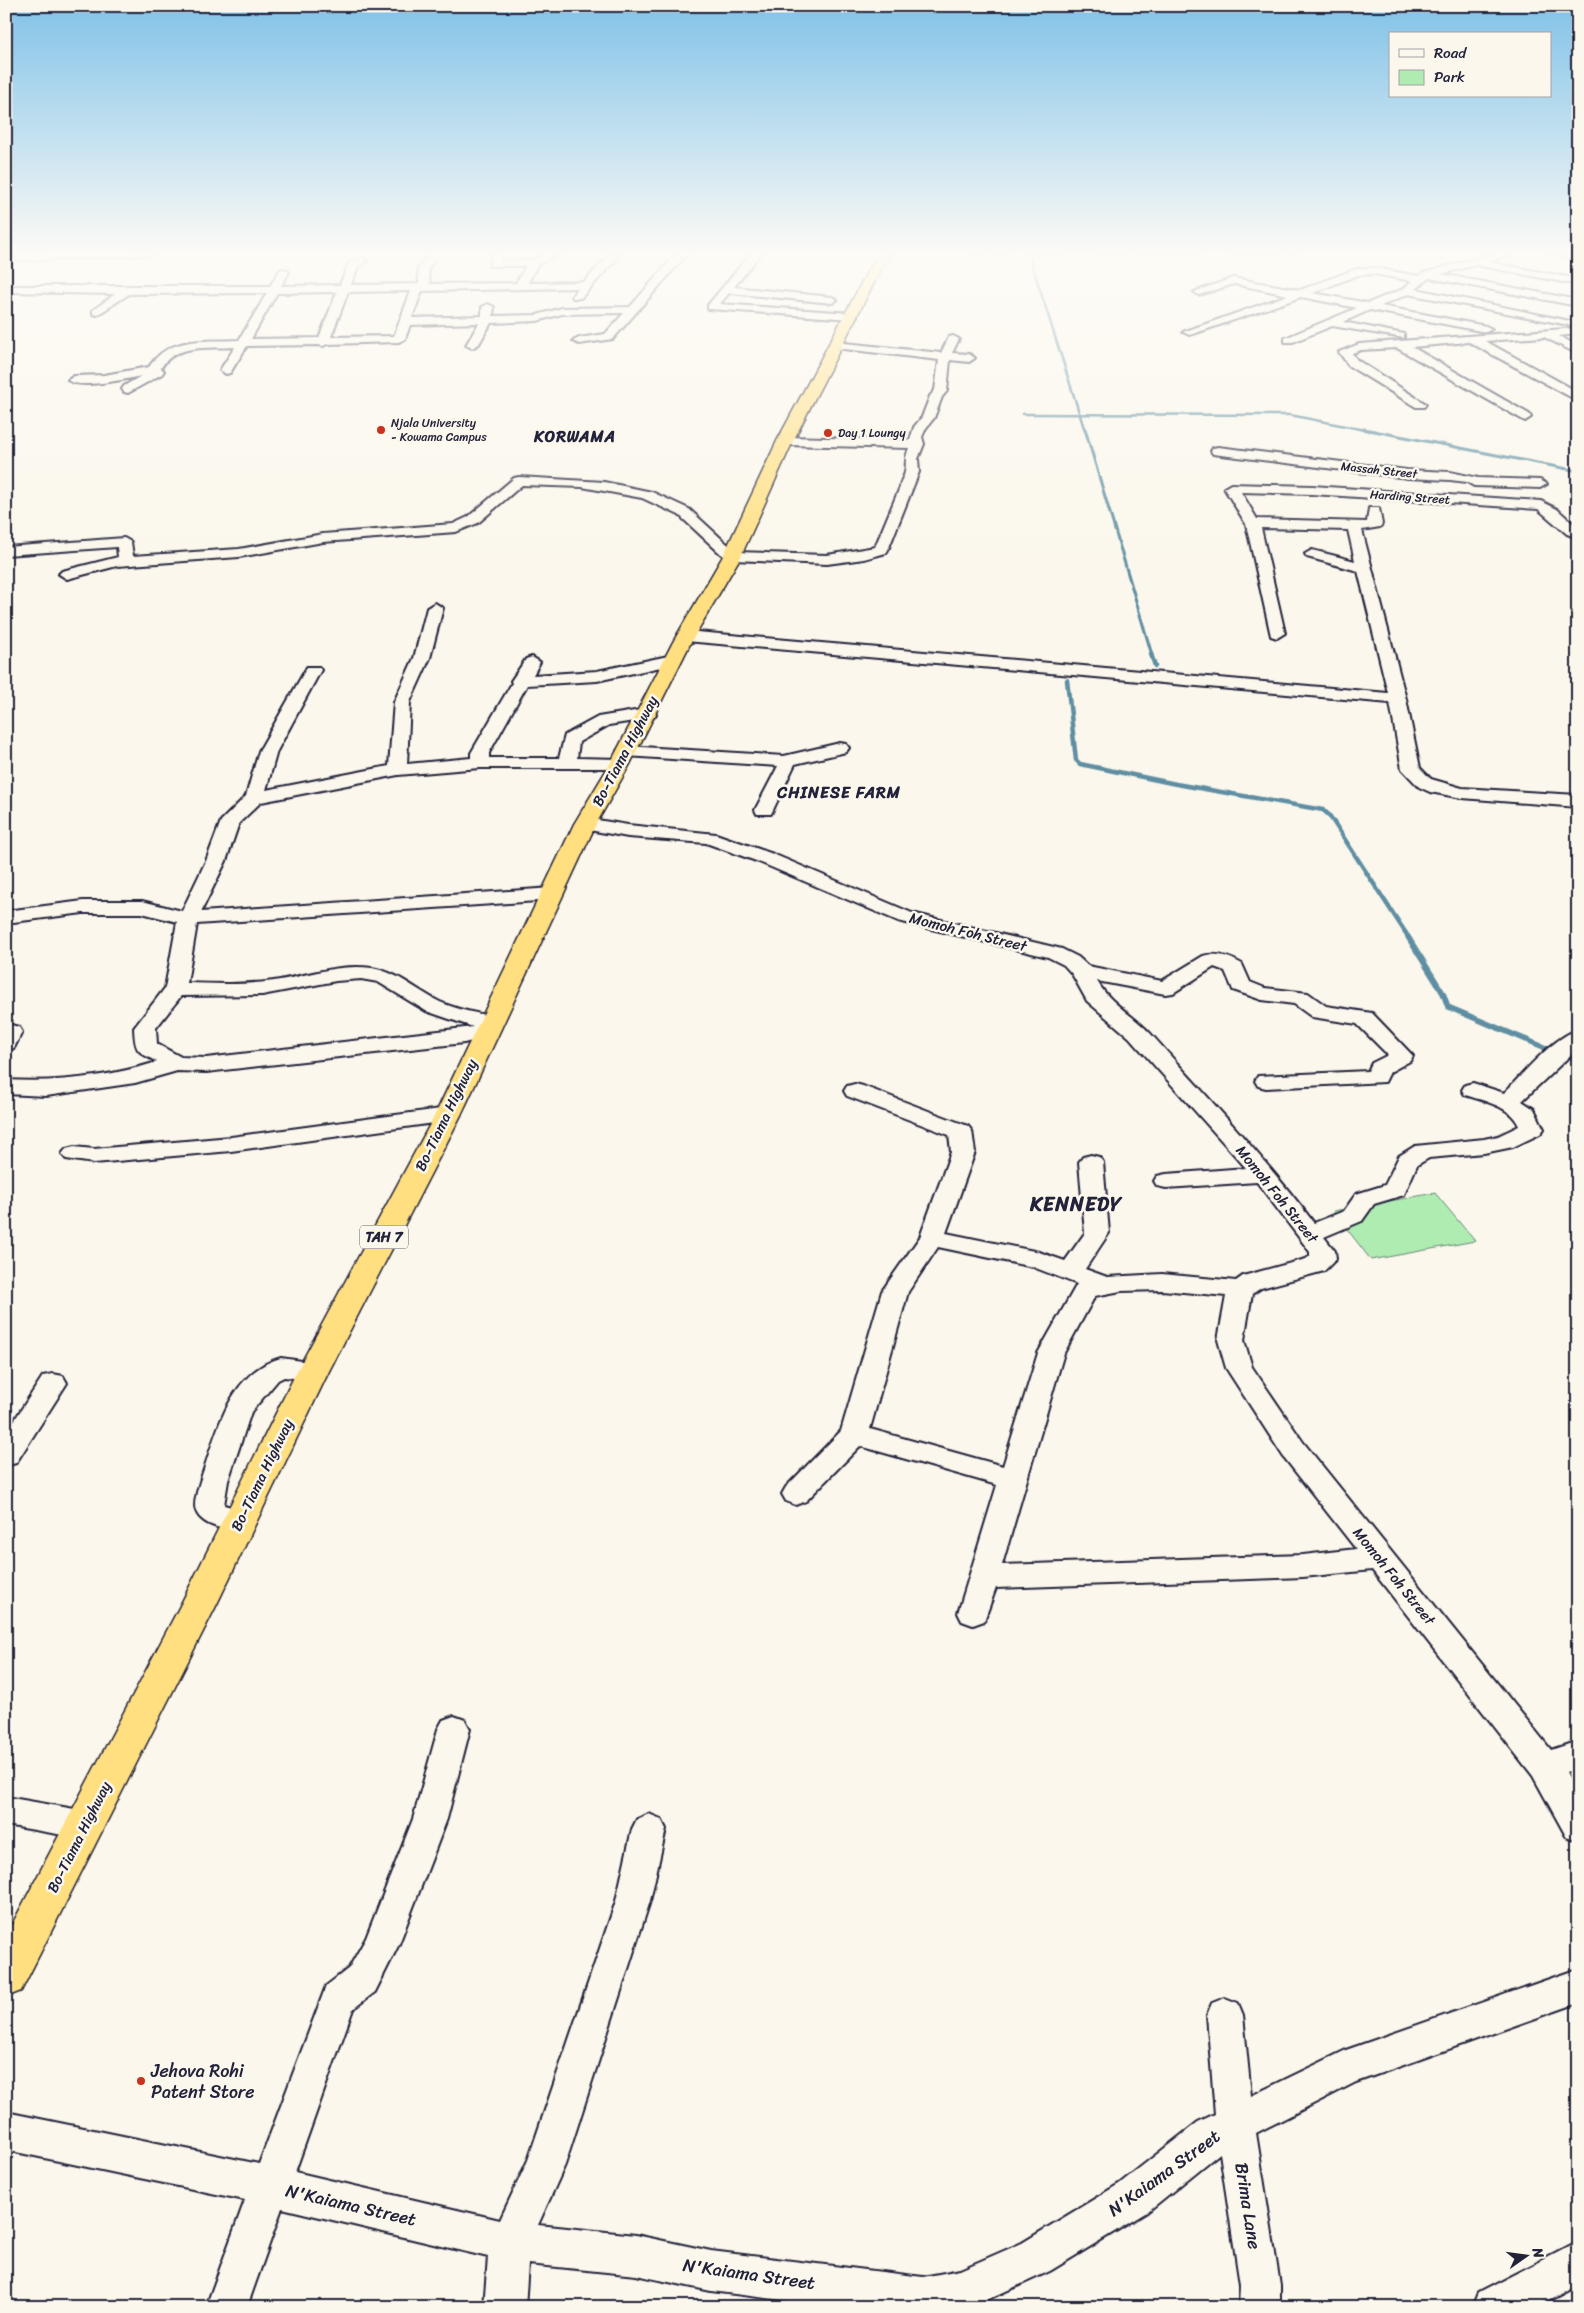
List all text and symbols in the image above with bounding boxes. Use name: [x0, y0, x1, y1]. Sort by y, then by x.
legend: [1389, 32, 1552, 98]
text: Road: [1434, 40, 1467, 66]
text: Park: [1434, 64, 1465, 90]
place label: Njala University - Kowama Campus: [391, 412, 487, 448]
district label: KORWAMA: [533, 422, 616, 451]
place label: Day 1 Loungy: [838, 422, 906, 444]
marker: Njala University - Kowama Campus: [375, 424, 387, 436]
marker: Day 1 Loungy: [822, 427, 834, 439]
street label: Massah Street: [1340, 455, 1419, 485]
street label: Harding Street: [1369, 483, 1451, 511]
street label: Bo-Tiama Highway: [585, 691, 665, 811]
district label: CHINESE FARM: [776, 778, 901, 807]
street label: Momoh Foh Street: [906, 905, 1030, 959]
street label: Bo-Tiama Highway: [407, 1054, 485, 1176]
street label: Momoh Foh Street: [1229, 1139, 1326, 1250]
district label: KENNEDY: [1029, 1187, 1123, 1222]
road number: TAH 7: [360, 1226, 408, 1248]
street label: Bo-Tiama Highway: [223, 1414, 301, 1536]
street label: Momoh Foh Street: [1346, 1521, 1443, 1632]
street label: Bo-Tiama Highway: [40, 1776, 118, 1897]
place label: Jehova Rohi Patent Store: [150, 2055, 254, 2108]
marker: Jehova Rohi Patent Store: [135, 2075, 147, 2087]
street label: N'Kaiama Street: [1101, 2121, 1227, 2225]
street label: Brima Lane: [1225, 2160, 1271, 2252]
street label: N'Kaiama Street: [283, 2174, 420, 2236]
north arrow: [1502, 2230, 1552, 2280]
text: N: [1525, 2244, 1552, 2261]
street label: N'Kaiama Street: [681, 2249, 817, 2299]

